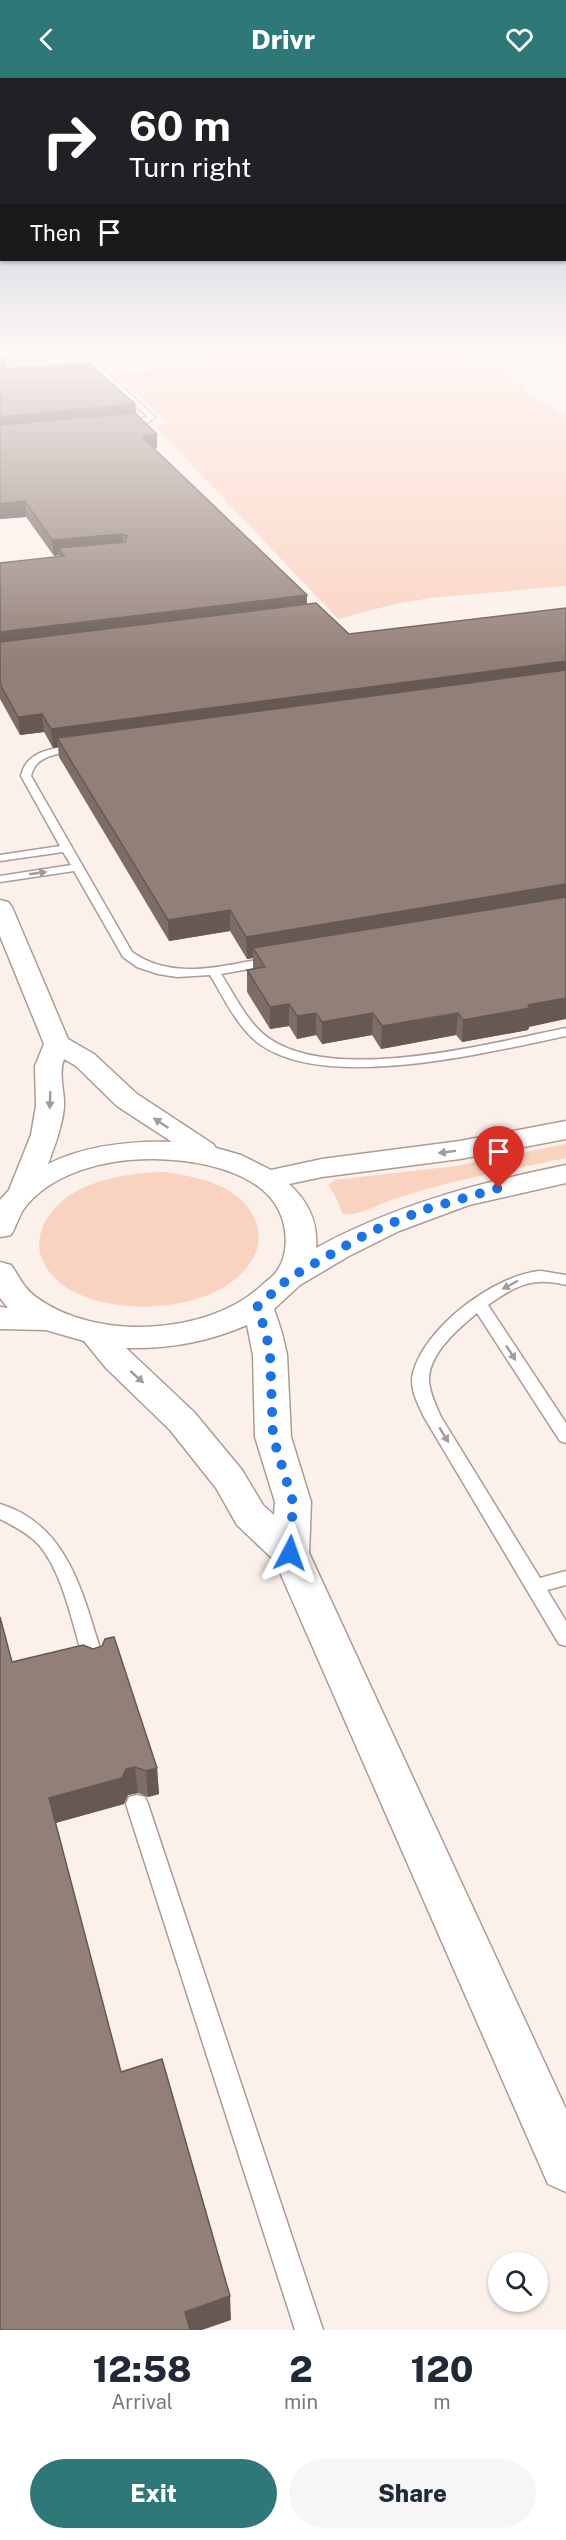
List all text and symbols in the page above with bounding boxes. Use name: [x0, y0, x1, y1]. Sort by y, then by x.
icon: back: [30, 23, 63, 56]
text: Drivr: [251, 23, 315, 55]
icon: heart: [503, 23, 536, 56]
text: 60 m: [129, 101, 231, 150]
icon: right: [30, 102, 108, 180]
text: Turn right: [129, 151, 252, 183]
icon: arrive: [93, 216, 126, 249]
text: Then: [30, 220, 81, 246]
one-way arrow: [29, 868, 48, 877]
one-way arrow: [45, 1091, 54, 1110]
one-way arrow: [154, 1117, 170, 1129]
pin: [473, 1126, 524, 1188]
icon: arrive: [482, 1135, 515, 1168]
one-way arrow: [437, 1148, 456, 1157]
one-way arrow: [501, 1280, 518, 1290]
one-way arrow: [505, 1345, 516, 1361]
one-way arrow: [130, 1370, 145, 1384]
one-way arrow: [439, 1427, 450, 1443]
position arrow: [258, 1521, 322, 1585]
map controls: [488, 2252, 548, 2312]
button: search: [488, 2252, 548, 2312]
text: 12:58: [92, 2348, 192, 2390]
text: 2: [289, 2348, 313, 2390]
text: 120: [410, 2348, 473, 2390]
text: Arrival: [111, 2390, 173, 2414]
text: min: [284, 2390, 318, 2414]
text: m: [433, 2390, 451, 2414]
button: Exit: [30, 2459, 277, 2528]
button: Share: [289, 2459, 536, 2528]

